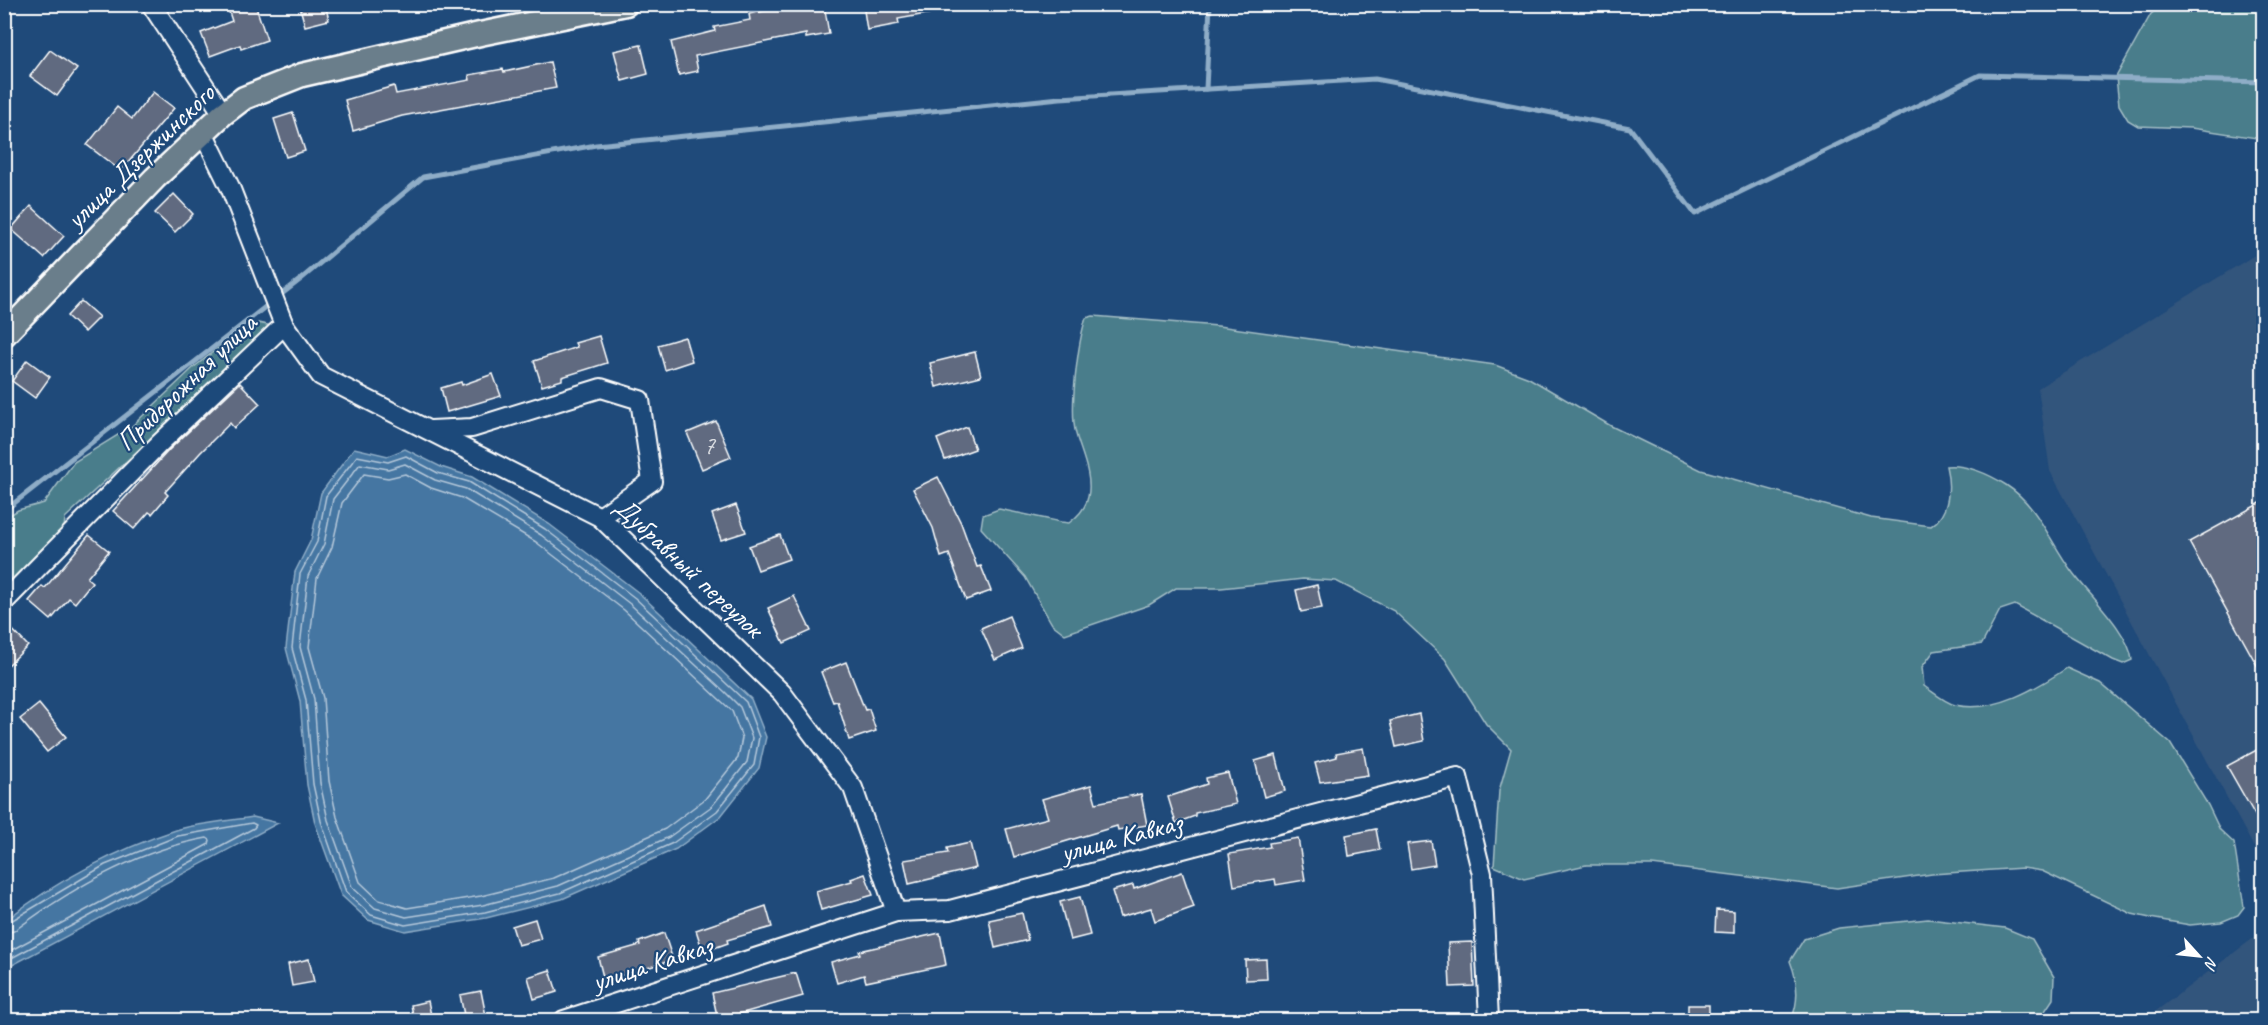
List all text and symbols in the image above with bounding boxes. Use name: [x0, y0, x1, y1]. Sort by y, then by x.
street label: улица Дзержинского: [57, 75, 223, 237]
street label: Придорожная улица: [108, 305, 265, 458]
house number: 7: [703, 429, 716, 462]
street label: Дубравный переулок: [607, 489, 773, 647]
street label: улица Кавказ: [1054, 803, 1188, 871]
street label: улица Кавказ: [586, 926, 719, 999]
north arrow: [2169, 926, 2229, 986]
text: N: [2199, 953, 2223, 974]

